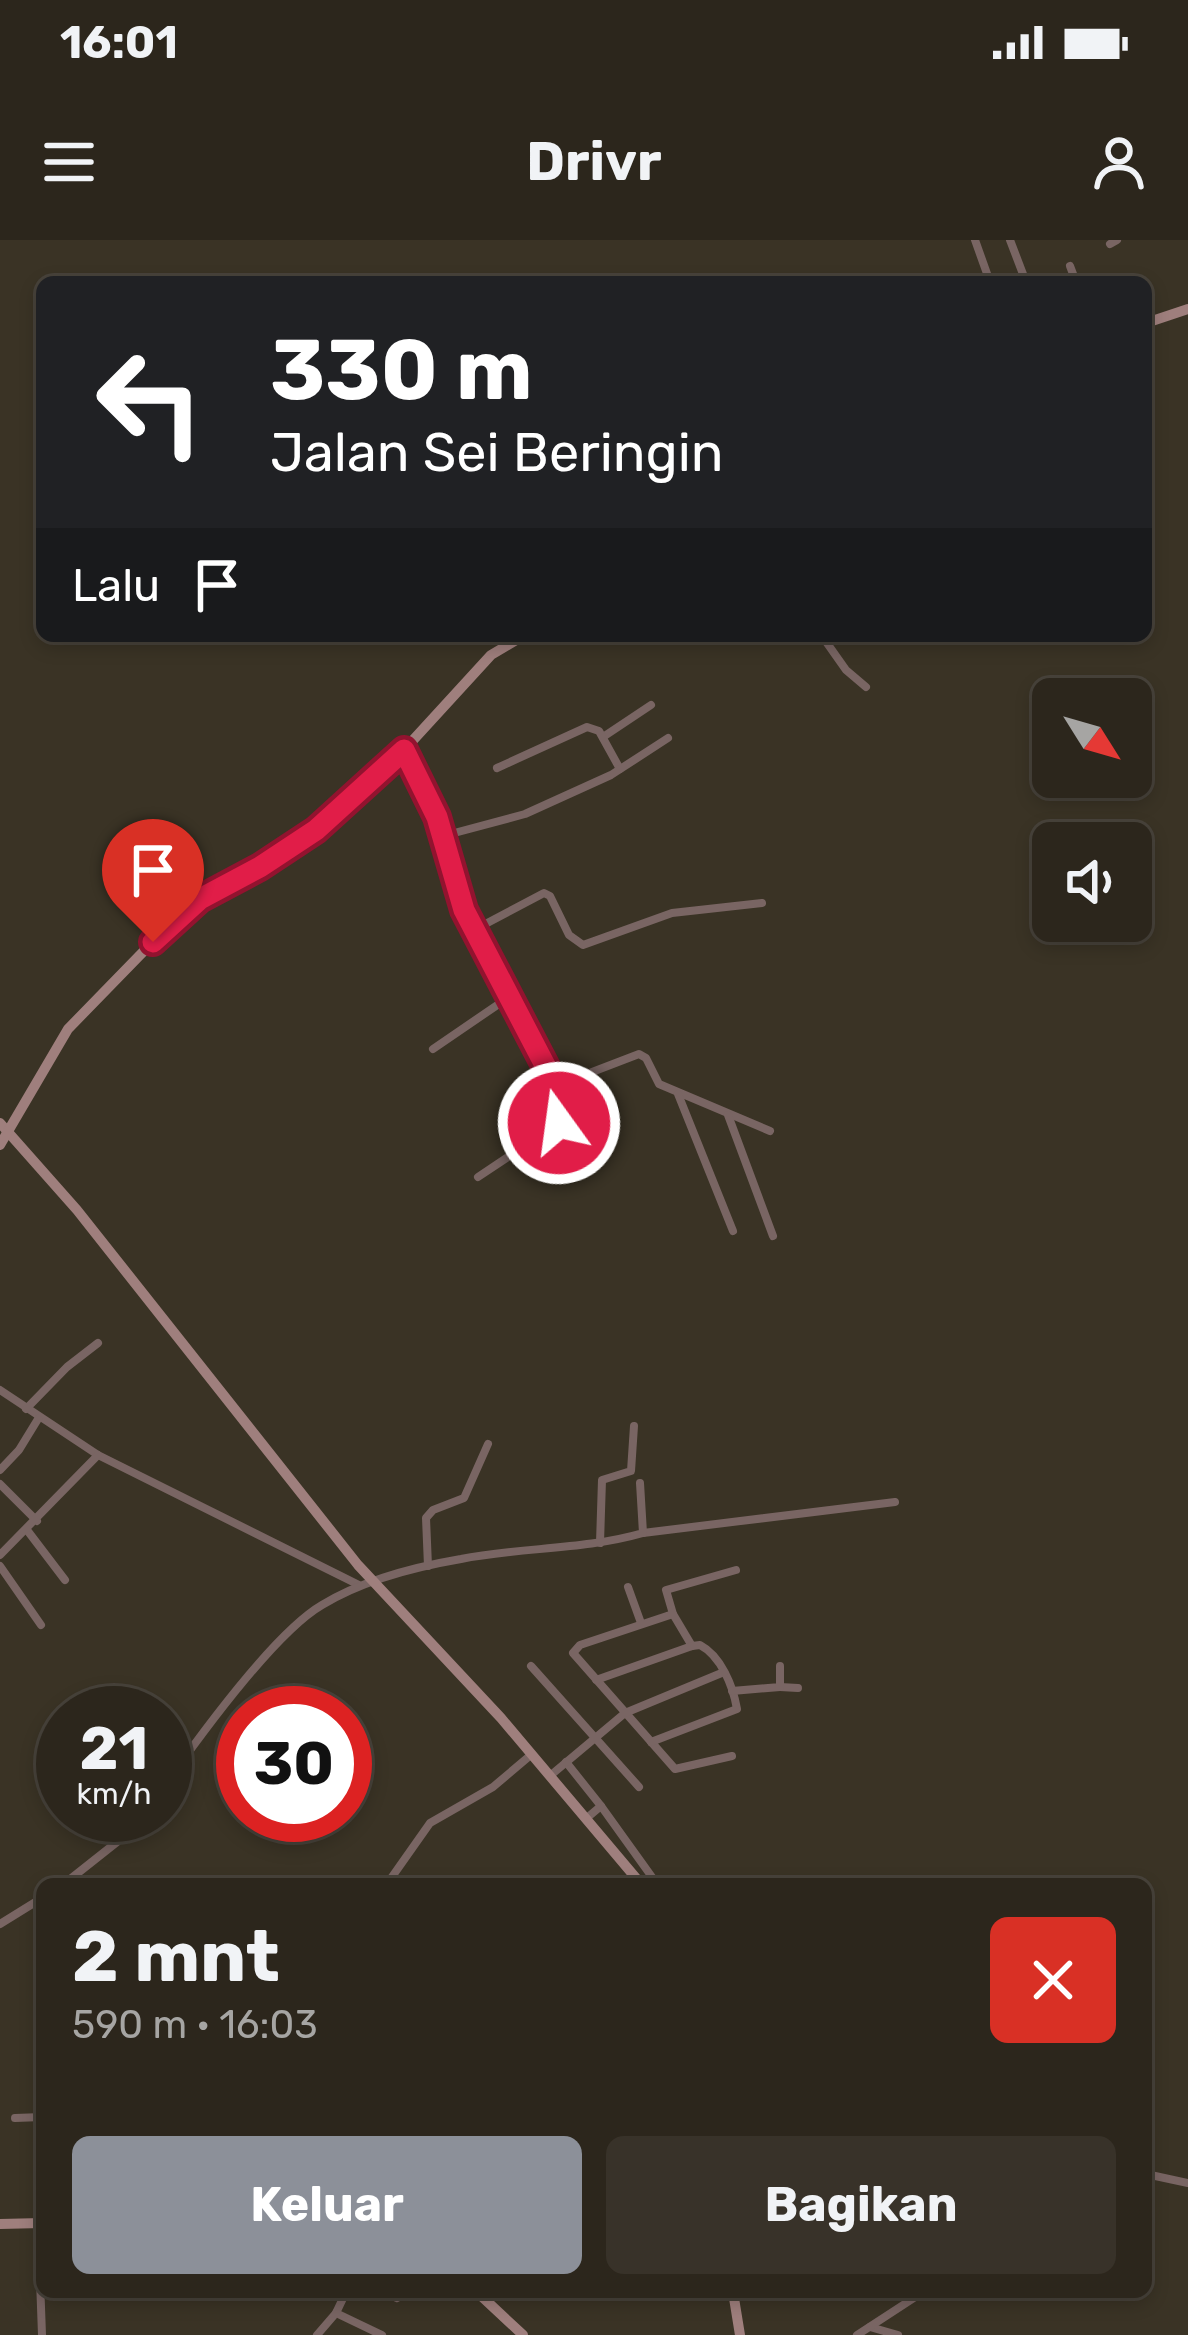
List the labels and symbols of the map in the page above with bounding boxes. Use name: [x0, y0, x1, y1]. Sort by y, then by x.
north arrow: [1032, 678, 1152, 798]
pin: [102, 819, 204, 942]
position arrow: [496, 1060, 622, 1186]
speed limit sign: 30: [216, 1686, 372, 1842]

